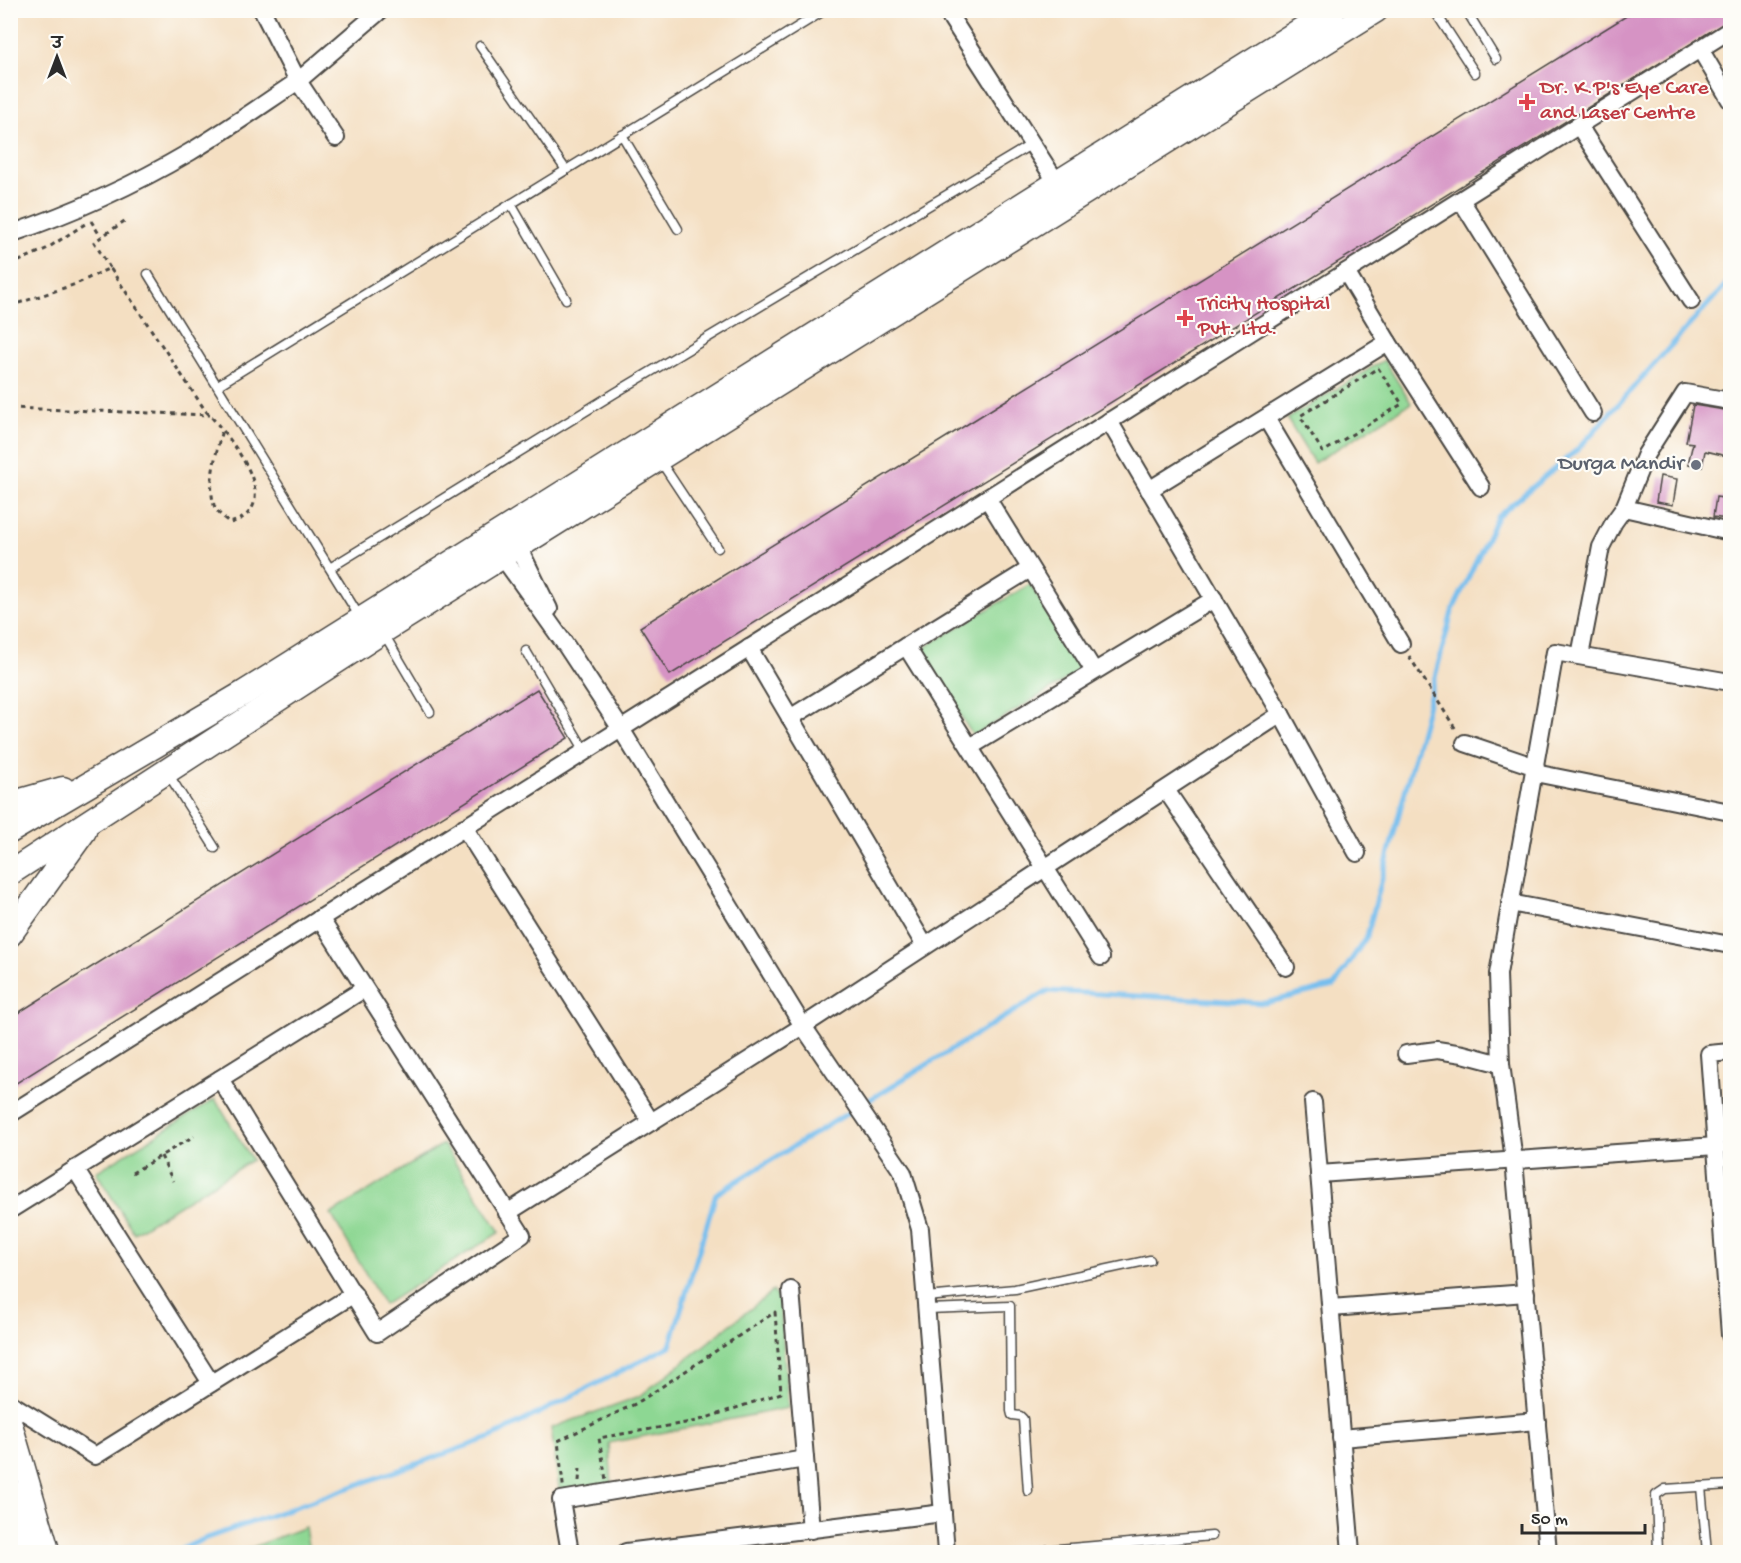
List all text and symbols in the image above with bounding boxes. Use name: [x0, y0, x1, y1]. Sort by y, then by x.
north arrow: [27, 27, 87, 87]
text: उ: [50, 36, 64, 55]
place label: Dr. K.P's Eye Care and Laser Centre: [1538, 76, 1709, 127]
marker: Dr. K.P's Eye Care and Laser Centre: [1518, 93, 1536, 111]
place label: Tricity Hospital Pvt. Ltd.: [1196, 292, 1330, 343]
marker: Tricity Hospital Pvt. Ltd.: [1176, 309, 1194, 327]
place label: Durga Mandir: [1556, 452, 1686, 478]
marker: Durga Mandir: [1689, 458, 1703, 472]
scale bar: [1522, 1497, 1645, 1535]
text: 50 m: [1531, 1510, 1568, 1531]

